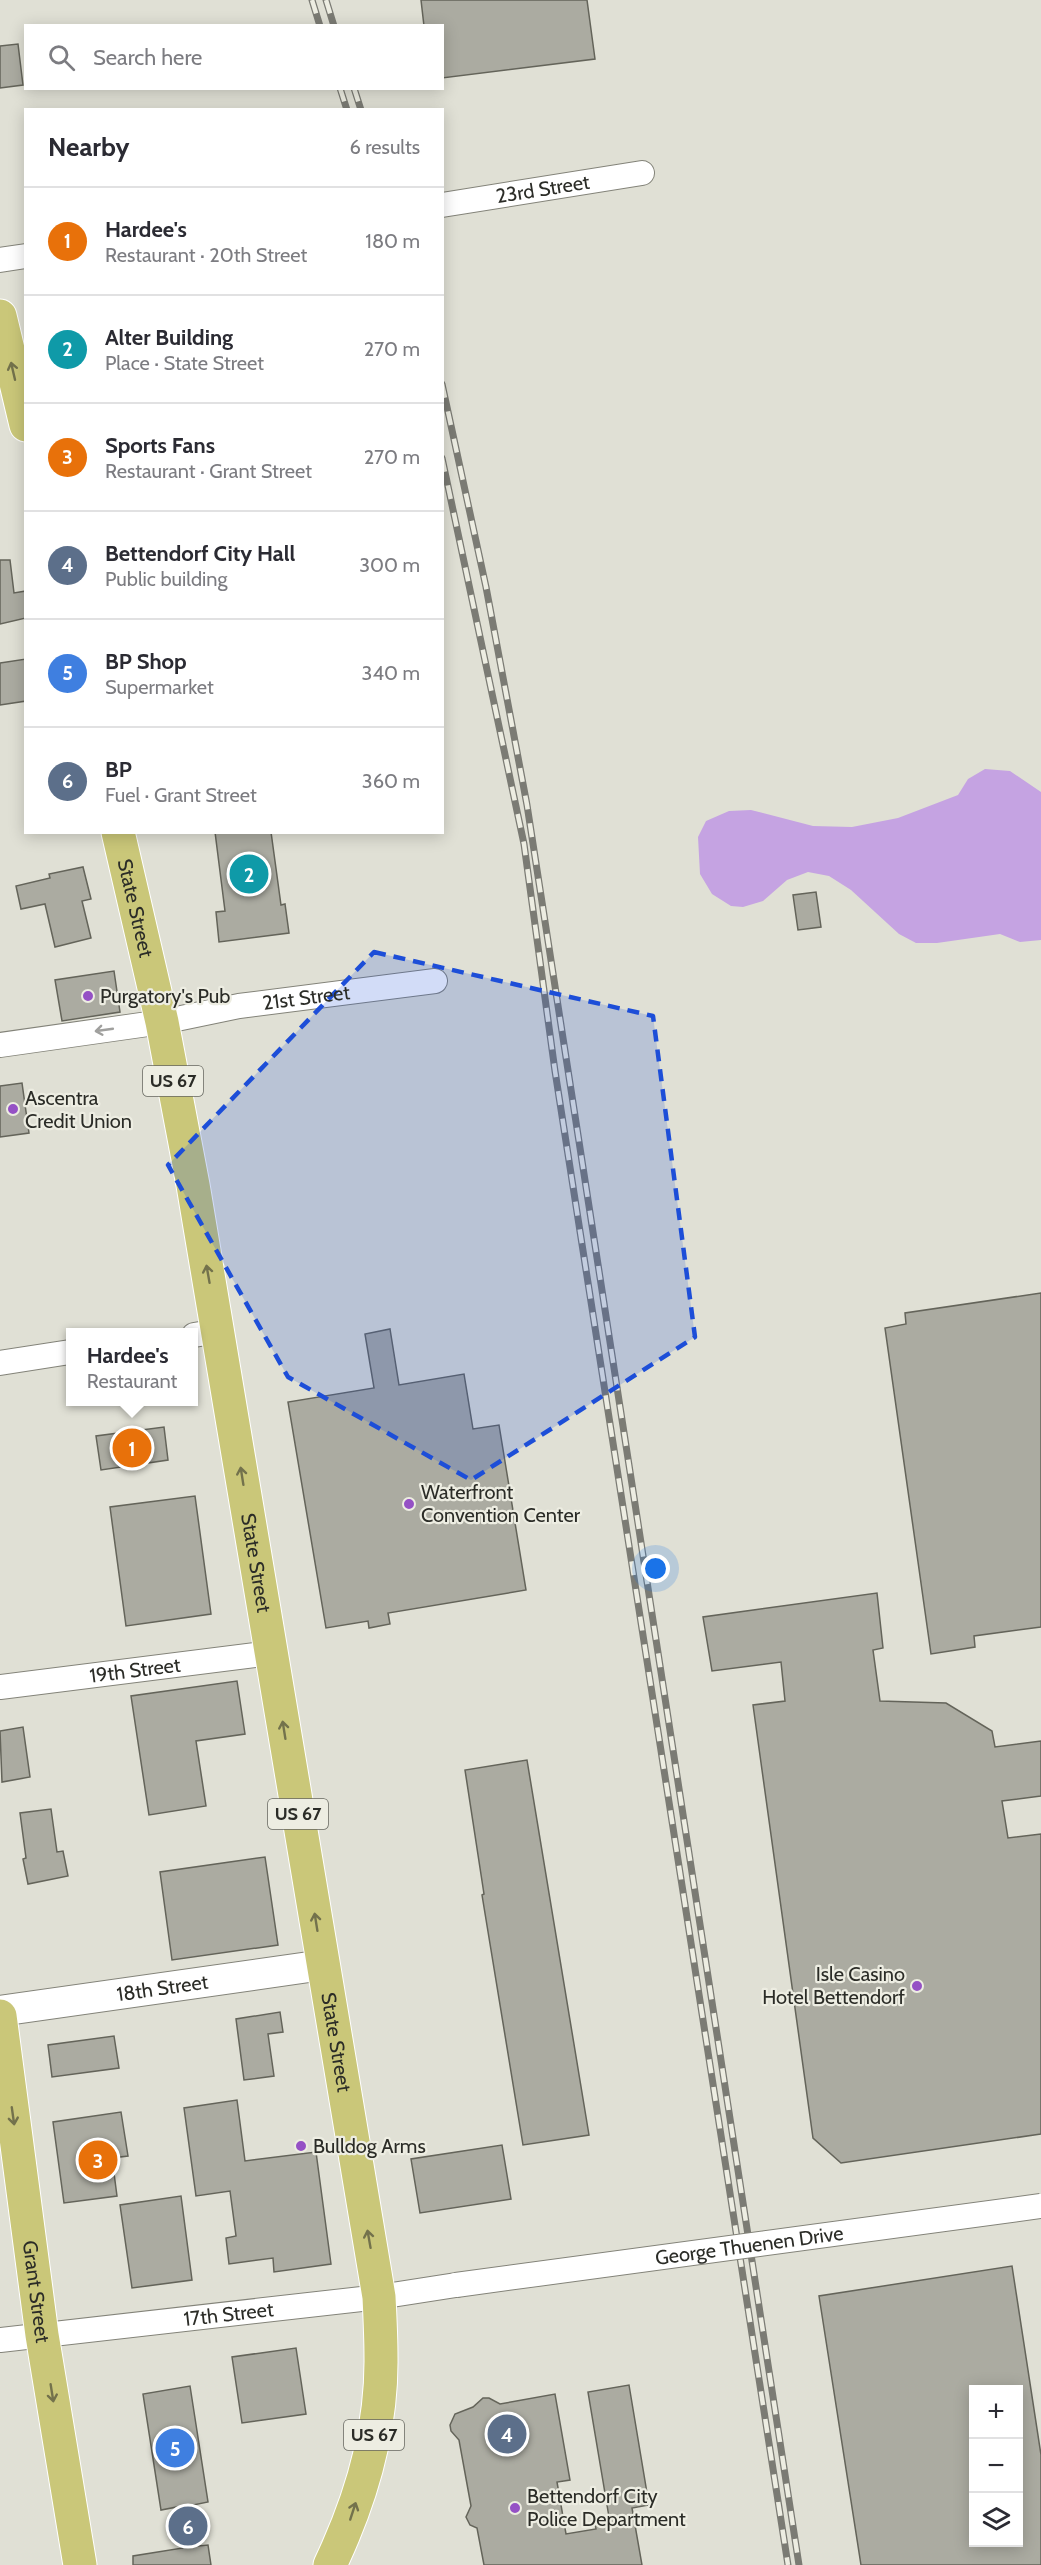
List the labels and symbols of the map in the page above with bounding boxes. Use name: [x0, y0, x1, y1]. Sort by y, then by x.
street label: 23rd Street: [494, 170, 591, 208]
one-way arrow: [6, 361, 18, 380]
pin: 2: [230, 852, 268, 896]
street label: State Street: [113, 856, 159, 960]
street label: 21st Street: [261, 980, 352, 1015]
place label: Purgatory's Pub: [100, 984, 230, 1008]
marker: Purgatory's Pub: [81, 989, 95, 1003]
one-way arrow: [95, 1025, 115, 1036]
road number: US 67: [143, 1066, 203, 1096]
place label: Ascentra Credit Union: [25, 1086, 132, 1133]
marker: Ascentra Credit Union: [6, 1102, 20, 1116]
one-way arrow: [202, 1264, 213, 1284]
pin: 1: [112, 1426, 152, 1470]
one-way arrow: [236, 1466, 247, 1486]
place label: Waterfront Convention Center: [421, 1480, 581, 1527]
marker: Waterfront Convention Center: [402, 1497, 416, 1511]
street label: State Street: [236, 1511, 276, 1615]
your location: [641, 1554, 670, 1583]
street label: 19th Street: [88, 1652, 182, 1688]
one-way arrow: [279, 1721, 290, 1740]
road number: US 67: [268, 1799, 328, 1829]
one-way arrow: [311, 1913, 322, 1933]
place label: Isle Casino Hotel Bettendorf: [762, 1962, 905, 2009]
street label: 18th Street: [115, 1969, 210, 2006]
marker: Isle Casino Hotel Bettendorf: [910, 1979, 924, 1993]
street label: State Street: [316, 1991, 357, 2094]
one-way arrow: [8, 2106, 19, 2125]
place label: Bulldog Arms: [313, 2134, 426, 2158]
pin: 3: [78, 2138, 118, 2182]
marker: Bulldog Arms: [294, 2139, 308, 2153]
street label: George Thuenen Drive: [654, 2221, 845, 2270]
one-way arrow: [363, 2230, 374, 2249]
street label: Grant Street: [18, 2239, 55, 2345]
street label: 17th Street: [182, 2297, 275, 2331]
one-way arrow: [47, 2382, 58, 2402]
pin: 4: [488, 2412, 526, 2456]
road number: US 67: [344, 2420, 404, 2450]
pin: 5: [156, 2426, 195, 2470]
place label: Bettendorf City Police Department: [527, 2484, 686, 2531]
marker: Bettendorf City Police Department: [508, 2501, 522, 2515]
one-way arrow: [349, 2502, 360, 2521]
pin: 6: [168, 2504, 207, 2548]

